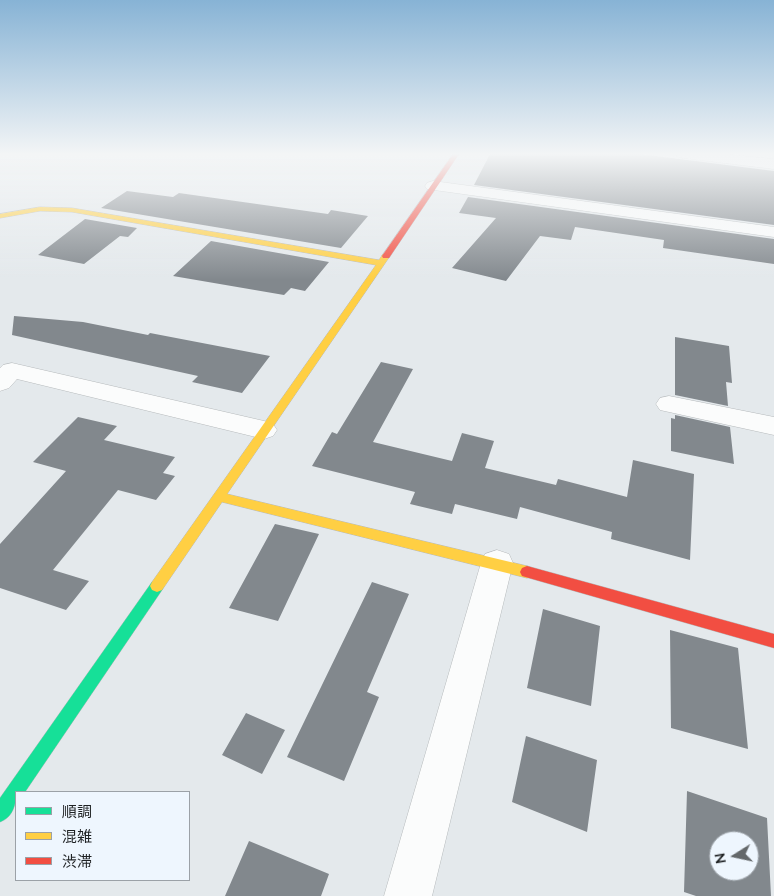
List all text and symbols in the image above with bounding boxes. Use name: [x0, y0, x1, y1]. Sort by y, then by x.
legend: [15, 791, 190, 881]
text: 順調: [62, 802, 92, 821]
text: 混雑: [62, 827, 92, 846]
north arrow: [709, 831, 759, 881]
text: 渋滞: [62, 852, 92, 871]
text: N: [710, 852, 730, 865]

